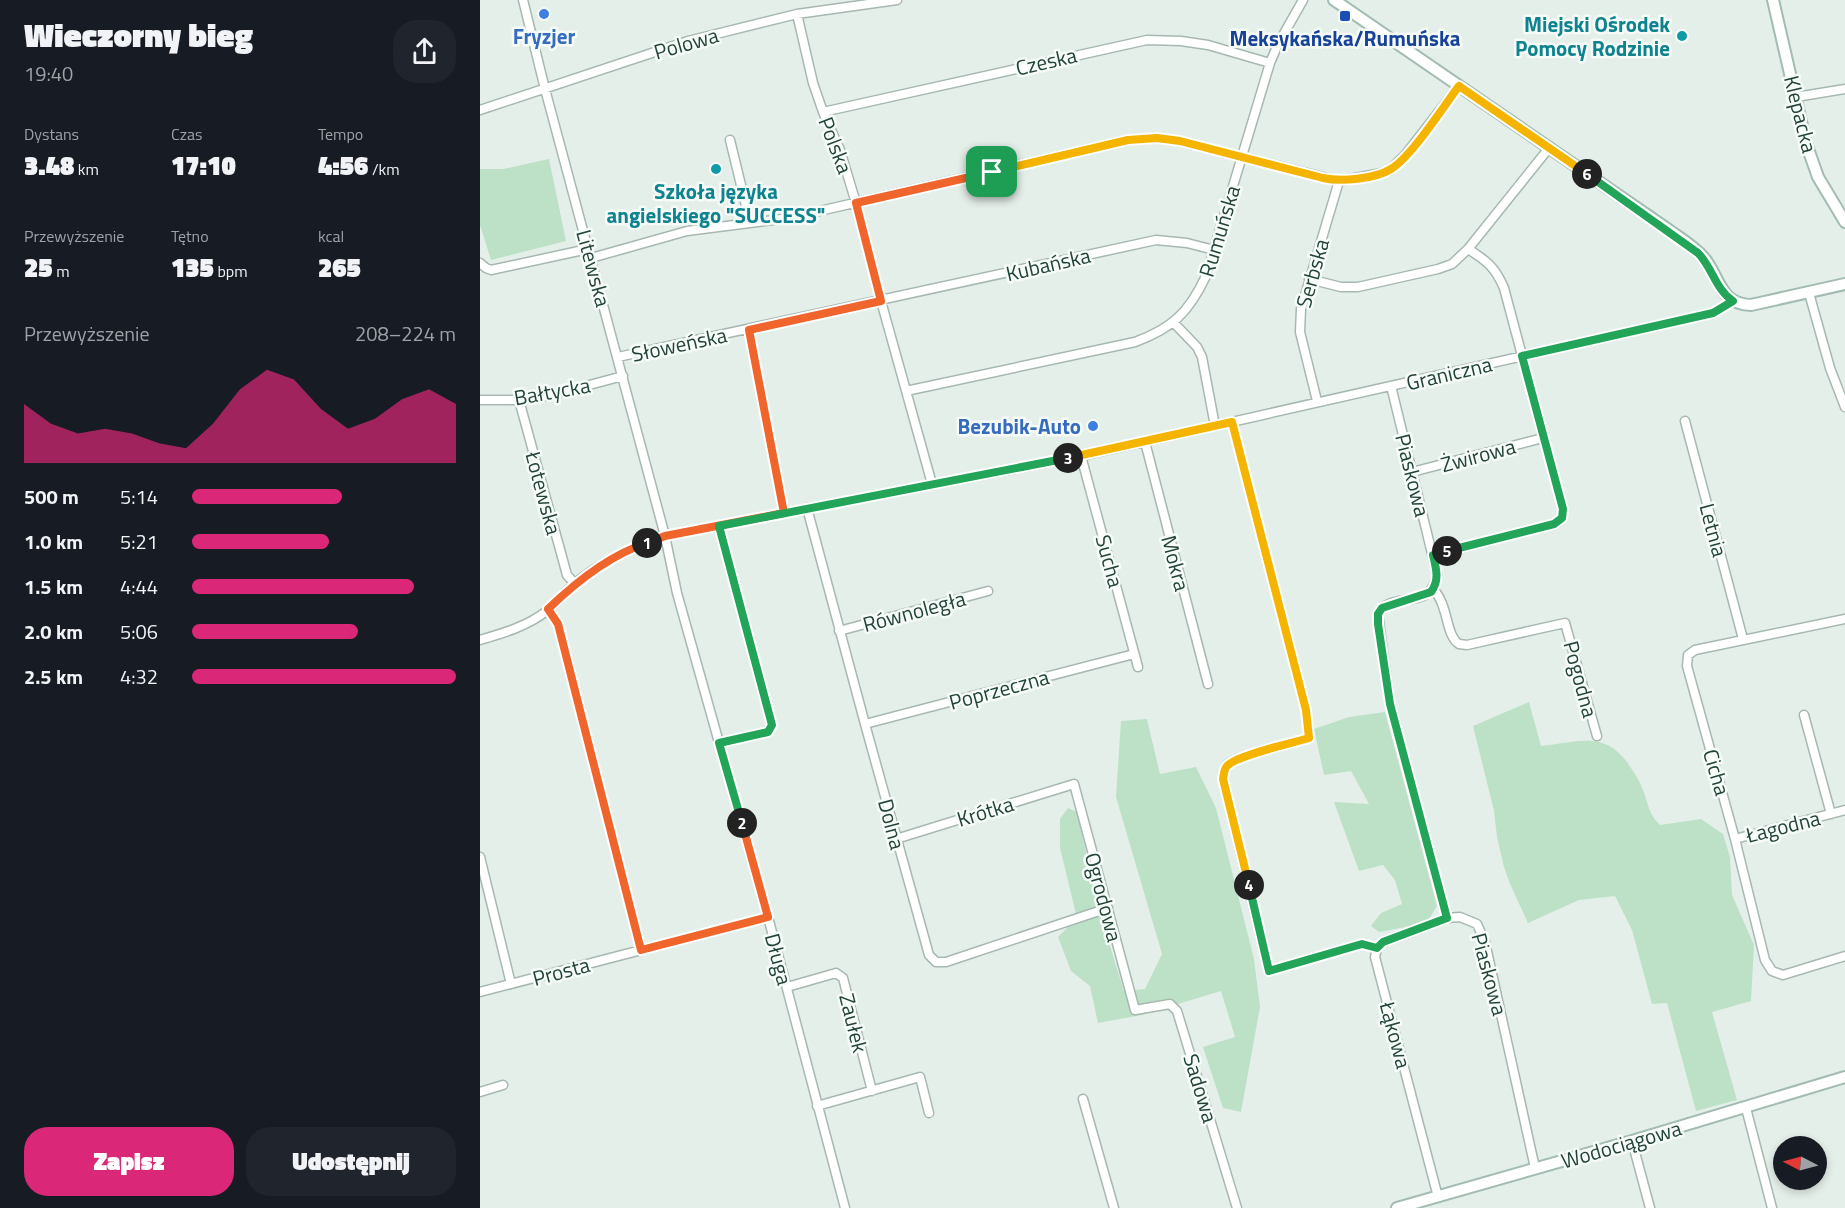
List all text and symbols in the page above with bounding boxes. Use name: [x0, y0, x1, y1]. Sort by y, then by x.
marker: Fryzjer: [537, 7, 551, 21]
place label: Miejski Ośrodek Pomocy Rodzinie: [1515, 8, 1670, 64]
marker: Meksykańska/Rumuńska: [1338, 9, 1352, 23]
text: Wieczorny bieg: [24, 10, 253, 60]
street label: Polowa: [650, 18, 722, 67]
button: share: [393, 20, 456, 83]
place label: Fryzjer: [513, 20, 575, 52]
place label: Meksykańska/Rumuńska: [1229, 22, 1461, 54]
marker: Miejski Ośrodek Pomocy Rodzinie: [1675, 29, 1689, 43]
street label: Czeska: [1012, 38, 1080, 84]
text: 19:40: [24, 58, 73, 89]
street label: Klepacka: [1776, 72, 1826, 156]
street label: Polska: [811, 112, 862, 179]
text: Dystans: [24, 122, 79, 146]
text: Czas: [171, 122, 202, 146]
text: Tempo: [318, 122, 363, 146]
text: 3.48: [24, 146, 74, 185]
text: 17:10: [171, 146, 236, 185]
text: 4:56: [318, 146, 368, 185]
pin: [966, 146, 1017, 197]
icon: arrive: [975, 155, 1008, 188]
text: km: [74, 157, 99, 181]
text: /km: [368, 157, 400, 181]
pin: 6: [1572, 159, 1602, 189]
marker: Szkoła języka angielskiego "SUCCESS": [709, 162, 723, 176]
text: 6: [1583, 162, 1591, 186]
place label: Szkoła języka angielskiego "SUCCESS": [607, 175, 825, 231]
street label: Rumuńska: [1190, 181, 1248, 281]
text: Przewyższenie: [24, 224, 124, 248]
text: Tętno: [171, 224, 209, 248]
text: kcal: [318, 224, 344, 248]
street label: Litewska: [568, 226, 620, 311]
street label: Serbska: [1287, 234, 1337, 311]
street label: Kubańska: [1003, 239, 1094, 289]
text: 25: [24, 248, 53, 287]
text: 135: [171, 248, 214, 287]
text: 265: [318, 248, 361, 287]
text: m: [53, 259, 70, 283]
text: bpm: [214, 259, 248, 283]
text: Przewyższenie: [24, 318, 149, 349]
text: 208–224 m: [355, 318, 456, 349]
street label: Słoweńska: [628, 318, 730, 370]
street label: Graniczna: [1403, 348, 1496, 398]
street label: Bałtycka: [511, 368, 593, 413]
place label: Bezubik-Auto: [958, 410, 1081, 442]
marker: Bezubik-Auto: [1086, 419, 1100, 433]
street label: Piaskowa: [1387, 430, 1439, 520]
street label: Żwirowa: [1437, 430, 1519, 480]
pin: 3: [1053, 443, 1083, 473]
text: 3: [1064, 446, 1072, 470]
street label: Łotewska: [517, 447, 571, 539]
text: 500 m: [24, 481, 79, 512]
text: 5:14: [120, 481, 158, 512]
street label: Letnia: [1692, 500, 1737, 561]
text: 1.0 km: [24, 526, 83, 557]
text: 5:21: [120, 526, 158, 557]
pin: 1: [632, 528, 662, 558]
text: 1: [643, 531, 651, 555]
street label: Sucha: [1088, 531, 1132, 591]
street label: Mokra: [1153, 532, 1199, 595]
pin: 5: [1432, 536, 1462, 566]
text: 5: [1443, 539, 1451, 563]
text: 1.5 km: [24, 571, 83, 602]
text: 4:44: [120, 571, 158, 602]
street label: Równoległa: [859, 582, 969, 640]
text: 2.0 km: [24, 616, 83, 647]
text: 5:06: [120, 616, 158, 647]
street label: Pogodna: [1555, 637, 1607, 721]
street label: Poprzeczna: [945, 660, 1053, 718]
text: 2.5 km: [24, 661, 83, 692]
text: 4:32: [120, 661, 158, 692]
street label: Cicha: [1695, 745, 1739, 799]
street label: Krótka: [953, 787, 1018, 835]
street label: Dolna: [870, 795, 914, 853]
street label: Łagodna: [1742, 801, 1824, 851]
pin: 2: [727, 808, 757, 838]
text: 2: [738, 811, 746, 835]
street label: Ogrodowa: [1077, 849, 1131, 946]
pin: 4: [1234, 870, 1264, 900]
text: 4: [1245, 873, 1253, 897]
street label: Długa: [757, 929, 801, 989]
street label: Piaskowa: [1464, 929, 1517, 1019]
street label: Prosta: [529, 948, 594, 994]
street label: Zaułek: [831, 990, 877, 1056]
street label: Łąkowa: [1372, 997, 1420, 1072]
street label: Sadowa: [1175, 1050, 1227, 1127]
street label: Wodociągowa: [1557, 1111, 1685, 1176]
button: Zapisz: [24, 1127, 234, 1196]
button: Udostępnij: [246, 1127, 456, 1196]
north arrow: [1773, 1136, 1827, 1190]
map controls: [1773, 1136, 1827, 1190]

